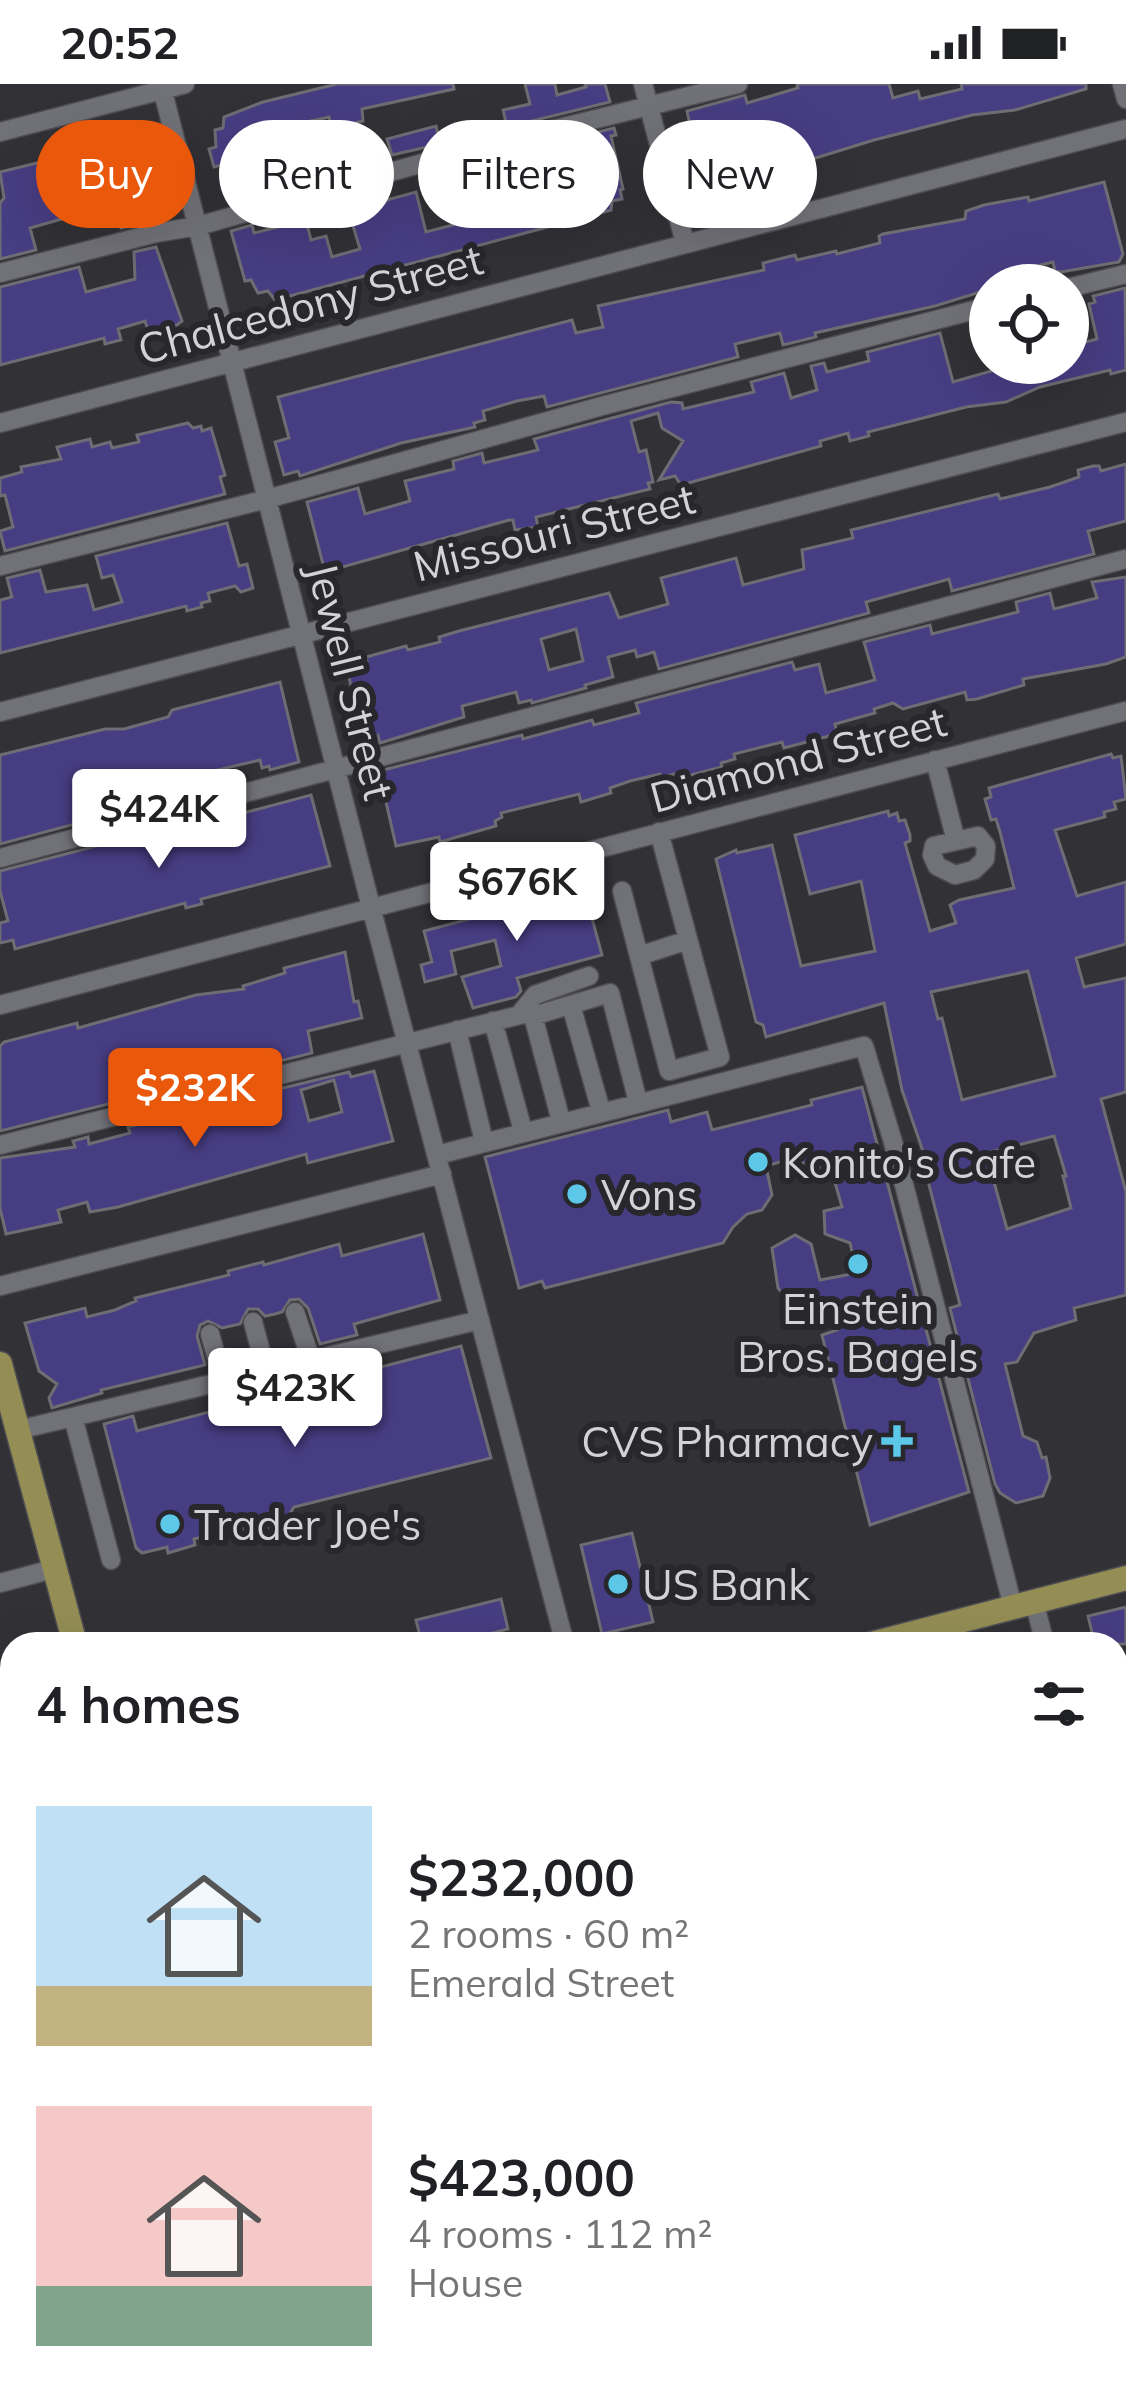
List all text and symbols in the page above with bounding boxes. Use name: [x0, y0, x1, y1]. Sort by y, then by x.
text: 20:52: [60, 14, 179, 70]
chip: Buy: [36, 120, 195, 228]
chip: Rent: [219, 120, 394, 228]
chip: Filters: [418, 120, 619, 228]
chip: New: [643, 120, 817, 228]
street label: Chalcedony Street: [132, 232, 488, 376]
map controls: [969, 264, 1089, 384]
button: locate: [969, 264, 1089, 384]
street label: Missouri Street: [408, 471, 700, 593]
street label: Jewell Street: [296, 557, 406, 805]
street label: Diamond Street: [644, 694, 952, 824]
pin: $424K: [75, 769, 243, 871]
text: $424K: [99, 783, 219, 832]
pin: $676K: [433, 842, 601, 944]
text: $676K: [457, 856, 577, 905]
pin: $232K: [111, 1048, 279, 1150]
text: $232K: [135, 1062, 255, 1111]
place label: Konito's Cafe: [782, 1136, 1036, 1189]
marker: Konito's Cafe: [745, 1149, 771, 1175]
place label: Vons: [601, 1168, 697, 1221]
marker: Vons: [564, 1181, 590, 1207]
marker: Einstein Bros. Bagels: [845, 1251, 871, 1277]
place label: Einstein Bros. Bagels: [737, 1282, 979, 1383]
pin: $423K: [211, 1348, 379, 1450]
text: $423K: [235, 1362, 355, 1411]
place label: CVS Pharmacy: [581, 1415, 873, 1468]
marker: CVS Pharmacy: [884, 1428, 910, 1454]
place label: Trader Joe's: [194, 1498, 421, 1551]
marker: Trader Joe's: [157, 1511, 183, 1537]
place label: US Bank: [642, 1558, 810, 1611]
marker: US Bank: [605, 1571, 631, 1597]
icon: filters: [1026, 1671, 1092, 1737]
text: 4 homes: [36, 1672, 241, 1736]
text: $232,000: [408, 1845, 635, 1909]
icon: home: [132, 1854, 276, 1998]
text: 2 rooms · 60 m²: [408, 1909, 689, 1958]
text: Emerald Street: [408, 1958, 674, 2007]
text: $423,000: [408, 2145, 635, 2209]
icon: home: [132, 2154, 276, 2298]
text: 4 rooms · 112 m²: [408, 2209, 712, 2258]
text: House: [408, 2258, 523, 2307]

